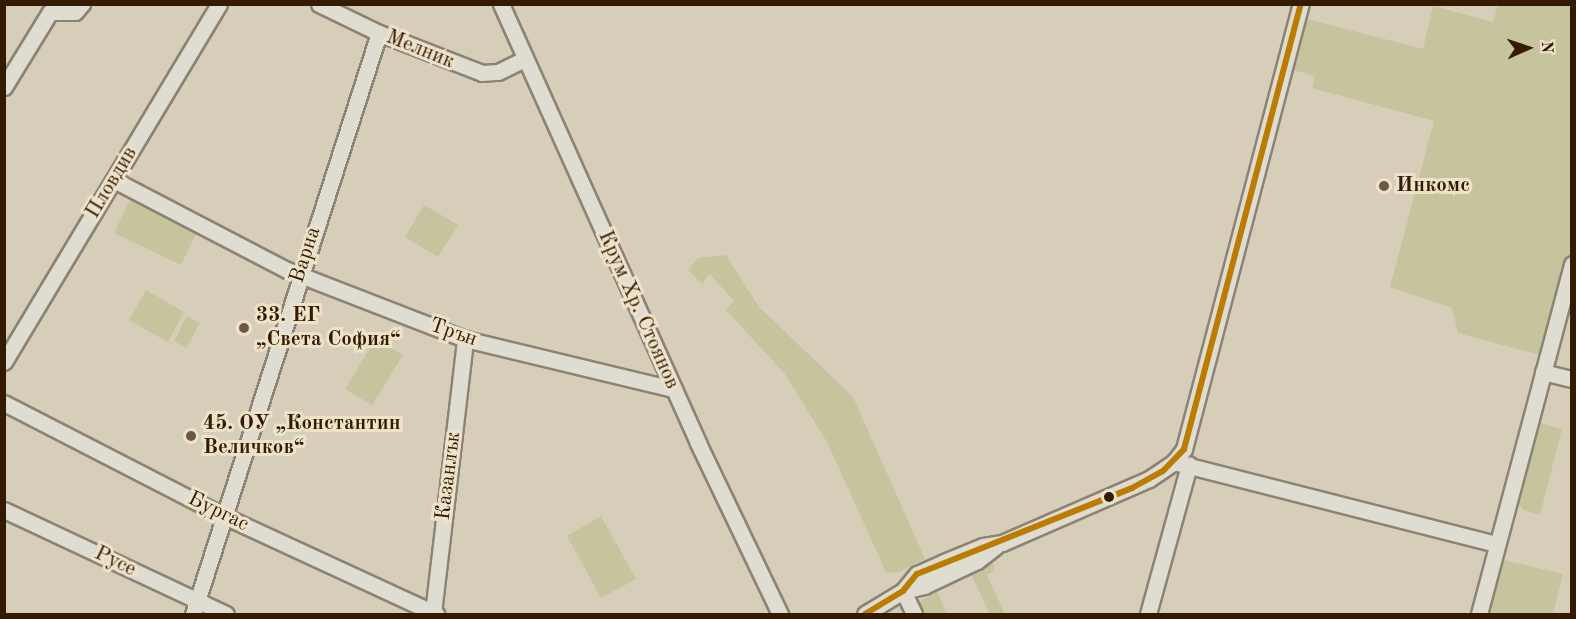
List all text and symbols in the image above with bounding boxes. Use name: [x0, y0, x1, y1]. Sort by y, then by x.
north arrow: [1498, 18, 1558, 78]
street label: Мелник: [382, 25, 458, 75]
text: N: [1538, 41, 1554, 54]
street label: Пловдив: [81, 143, 143, 223]
place label: Инкомс: [1396, 173, 1470, 199]
marker: Инкомс: [1377, 179, 1391, 193]
street label: Варна: [285, 224, 327, 286]
street label: Крум Хр. Стоянов: [592, 227, 684, 393]
place label: 33. ЕГ „Света София“: [256, 303, 401, 353]
street label: Трън: [426, 313, 480, 353]
marker: 33. ЕГ „Света София“: [237, 321, 251, 335]
place label: 45. ОУ „Константин Величков“: [203, 411, 401, 461]
marker: 45. ОУ „Константин Величков“: [184, 429, 198, 443]
street label: Казанлък: [431, 430, 467, 522]
street label: Бургас: [183, 486, 253, 538]
unlabelled marker: [1103, 491, 1115, 503]
street label: Русе: [90, 541, 140, 583]

